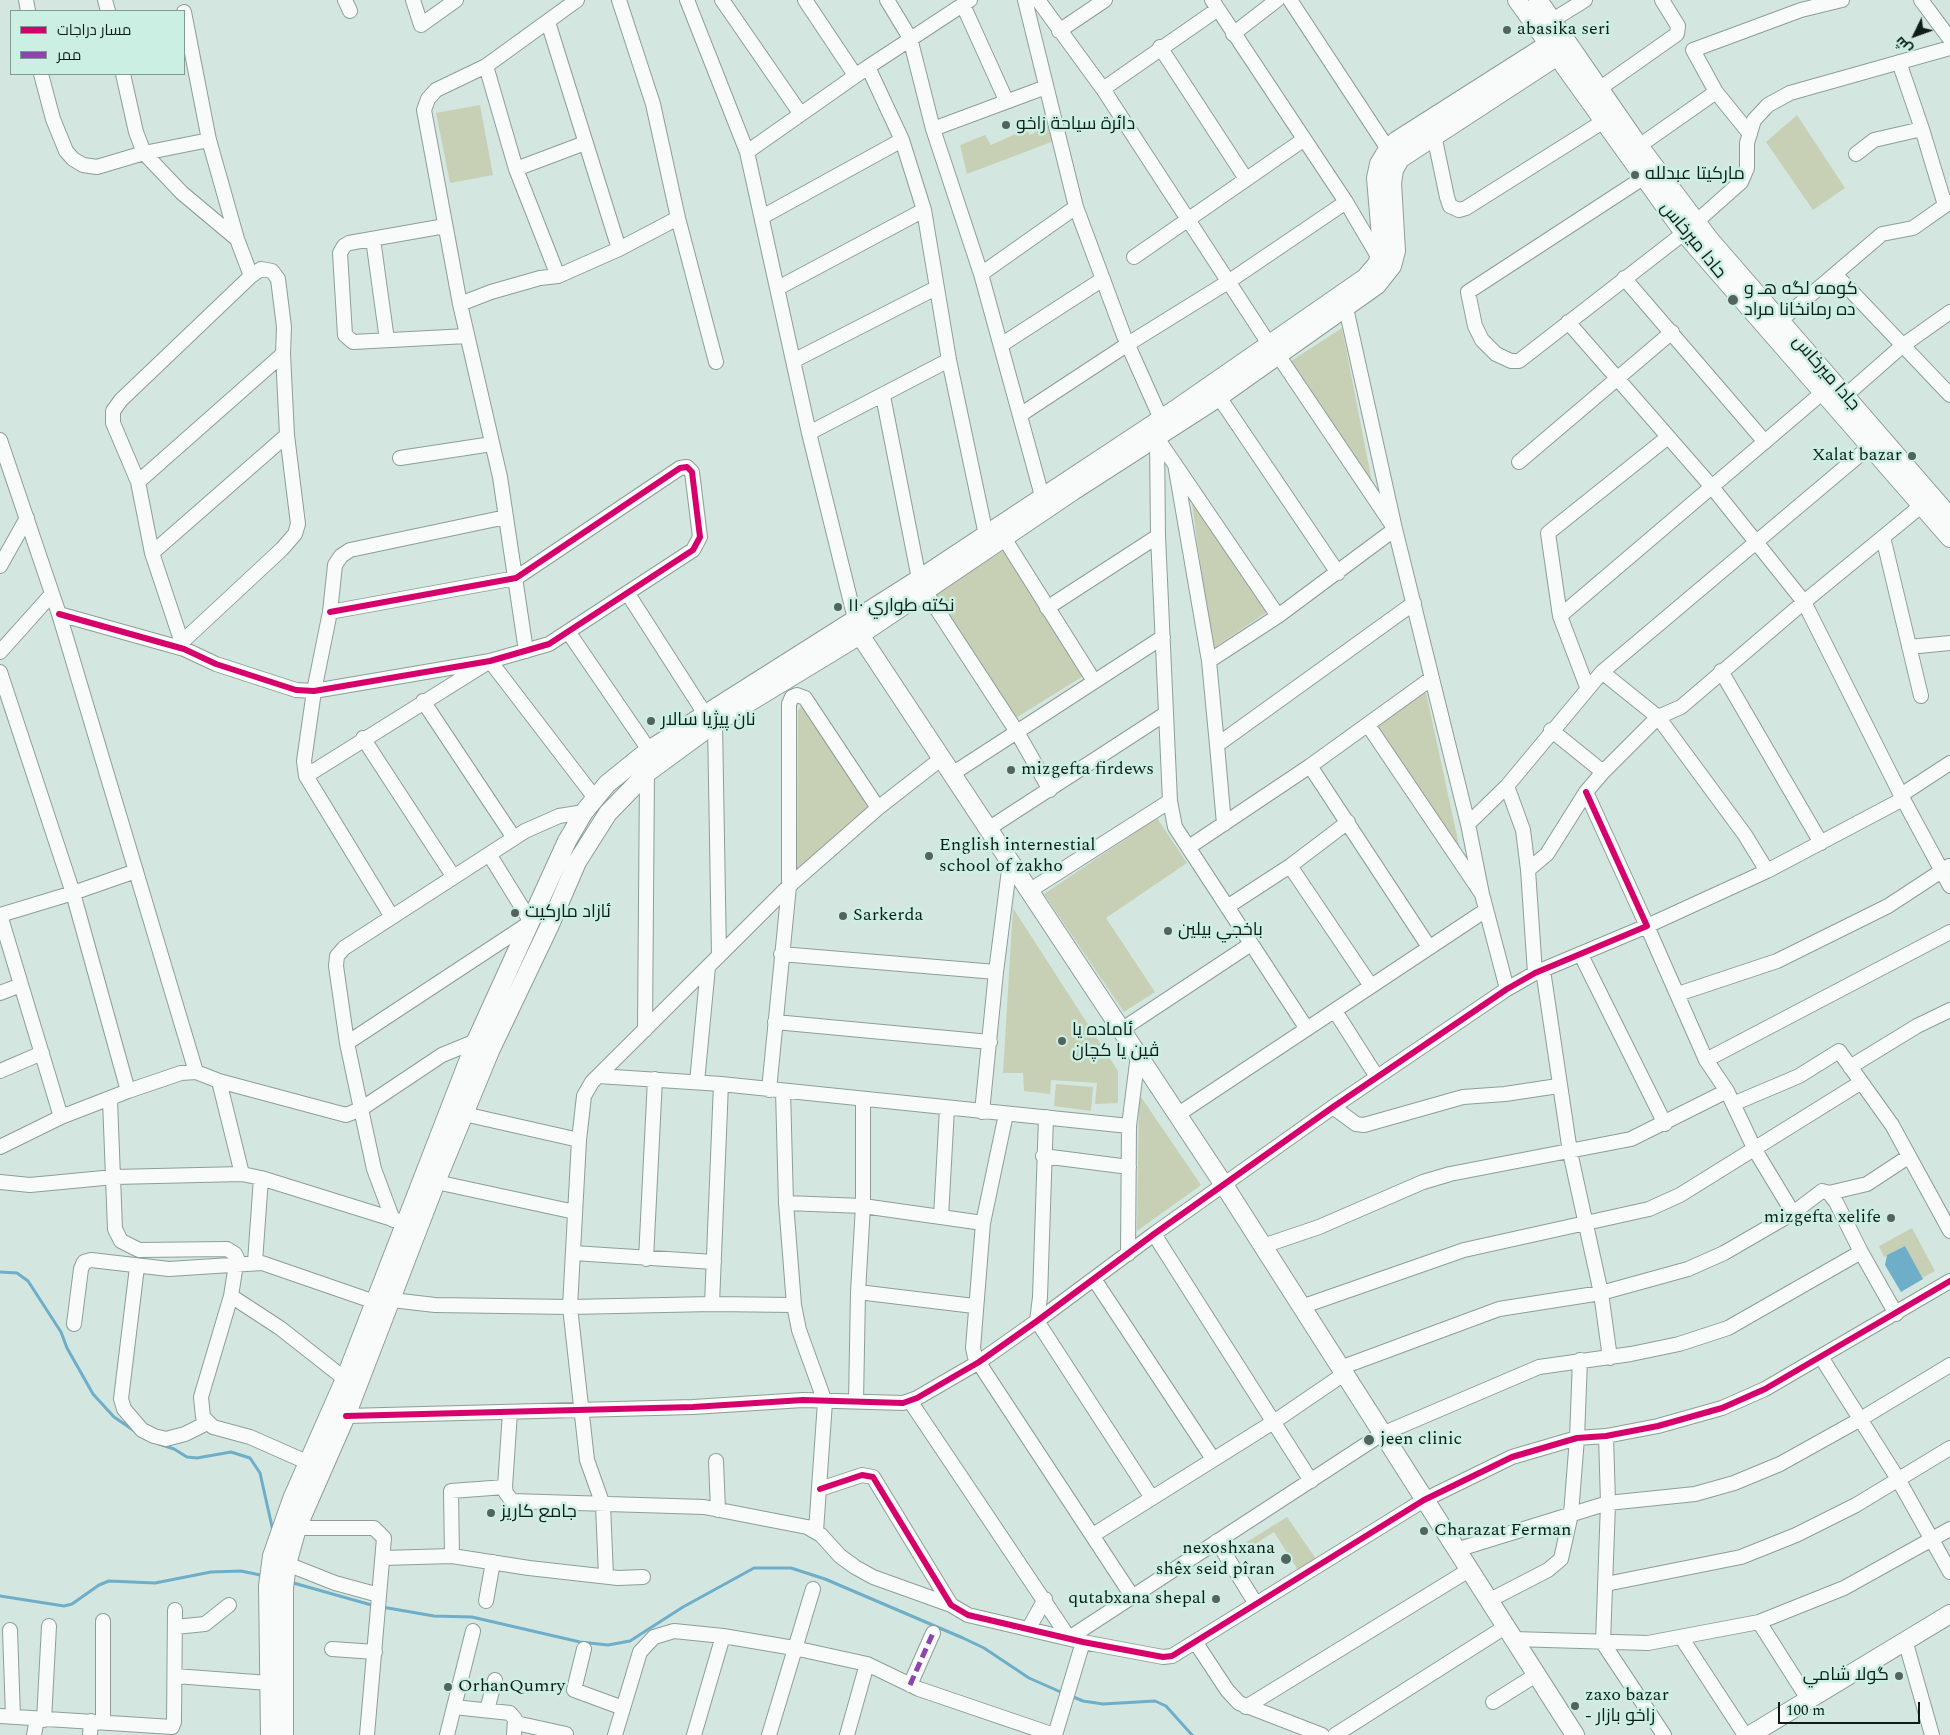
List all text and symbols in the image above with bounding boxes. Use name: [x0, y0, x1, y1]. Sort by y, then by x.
legend: [10, 10, 185, 75]
north arrow: [1890, 10, 1940, 60]
text: مسار دراجات: [57, 19, 131, 42]
place label: abasika seri: [1517, 19, 1610, 41]
marker: abasika seri: [1501, 24, 1513, 36]
text: ش: [1890, 32, 1917, 59]
text: ممر: [57, 44, 81, 67]
place label: دائرة سياحة زاخو: [1016, 114, 1135, 136]
marker: دائرة سياحة زاخو: [1000, 119, 1012, 131]
place label: ماركيتا عبدلله: [1645, 164, 1745, 186]
marker: ماركيتا عبدلله: [1629, 169, 1641, 181]
street label: حادا ميرخاس: [1654, 198, 1730, 284]
place label: كومه لگه هـ و ده رمانخانا مراد: [1744, 279, 1858, 322]
marker: كومه لگه هـ و ده رمانخانا مراد: [1726, 293, 1740, 307]
street label: جادا ميرخاس: [1786, 332, 1864, 416]
place label: Xalat bazar: [1812, 445, 1902, 467]
marker: Xalat bazar: [1906, 450, 1918, 462]
place label: نكته طواري ١١٠: [848, 596, 954, 618]
marker: نكته طواري ١١٠: [832, 601, 844, 613]
place label: نان پيژيا سالار: [661, 710, 756, 732]
marker: نان پيژيا سالار: [645, 715, 657, 727]
place label: mizgefta firdews: [1021, 759, 1154, 781]
marker: mizgefta firdews: [1005, 764, 1017, 776]
place label: English internestial school of zakho: [939, 835, 1096, 878]
marker: English internestial school of zakho: [923, 850, 935, 862]
place label: ئازاد ماركيت: [525, 902, 611, 924]
place label: Sarkerda: [853, 905, 923, 927]
marker: ئازاد ماركيت: [509, 907, 521, 919]
marker: Sarkerda: [837, 910, 849, 922]
place label: باخجي بيلين: [1178, 920, 1263, 942]
marker: باخجي بيلين: [1162, 925, 1174, 937]
place label: ئاماده یا ڤین یا کچان: [1072, 1020, 1159, 1062]
marker: ئاماده یا ڤین یا کچان: [1056, 1035, 1068, 1047]
place label: mizgefta xelife: [1764, 1207, 1881, 1229]
marker: mizgefta xelife: [1885, 1212, 1897, 1224]
place label: jeen clinic: [1380, 1429, 1462, 1451]
marker: jeen clinic: [1362, 1433, 1376, 1447]
place label: جامع كاريز: [501, 1502, 577, 1524]
marker: جامع كاريز: [485, 1507, 497, 1519]
place label: Charazat Ferman: [1434, 1520, 1572, 1542]
marker: Charazat Ferman: [1418, 1525, 1430, 1537]
place label: nexoshxana shêx seid pîran: [1156, 1538, 1275, 1580]
marker: nexoshxana shêx seid pîran: [1279, 1552, 1293, 1566]
place label: qutabxana shepal: [1068, 1588, 1206, 1610]
marker: qutabxana shepal: [1210, 1593, 1222, 1605]
place label: گولا شامي: [1803, 1665, 1889, 1687]
marker: گولا شامي: [1893, 1670, 1905, 1682]
place label: OrhanQumry: [458, 1676, 565, 1698]
marker: OrhanQumry: [442, 1681, 454, 1693]
place label: zaxo bazar - زاخو بازار: [1585, 1685, 1669, 1728]
scale bar: [1780, 1692, 1922, 1724]
text: 100 m: [1786, 1699, 1825, 1722]
marker: zaxo bazar - زاخو بازار: [1569, 1700, 1581, 1712]

